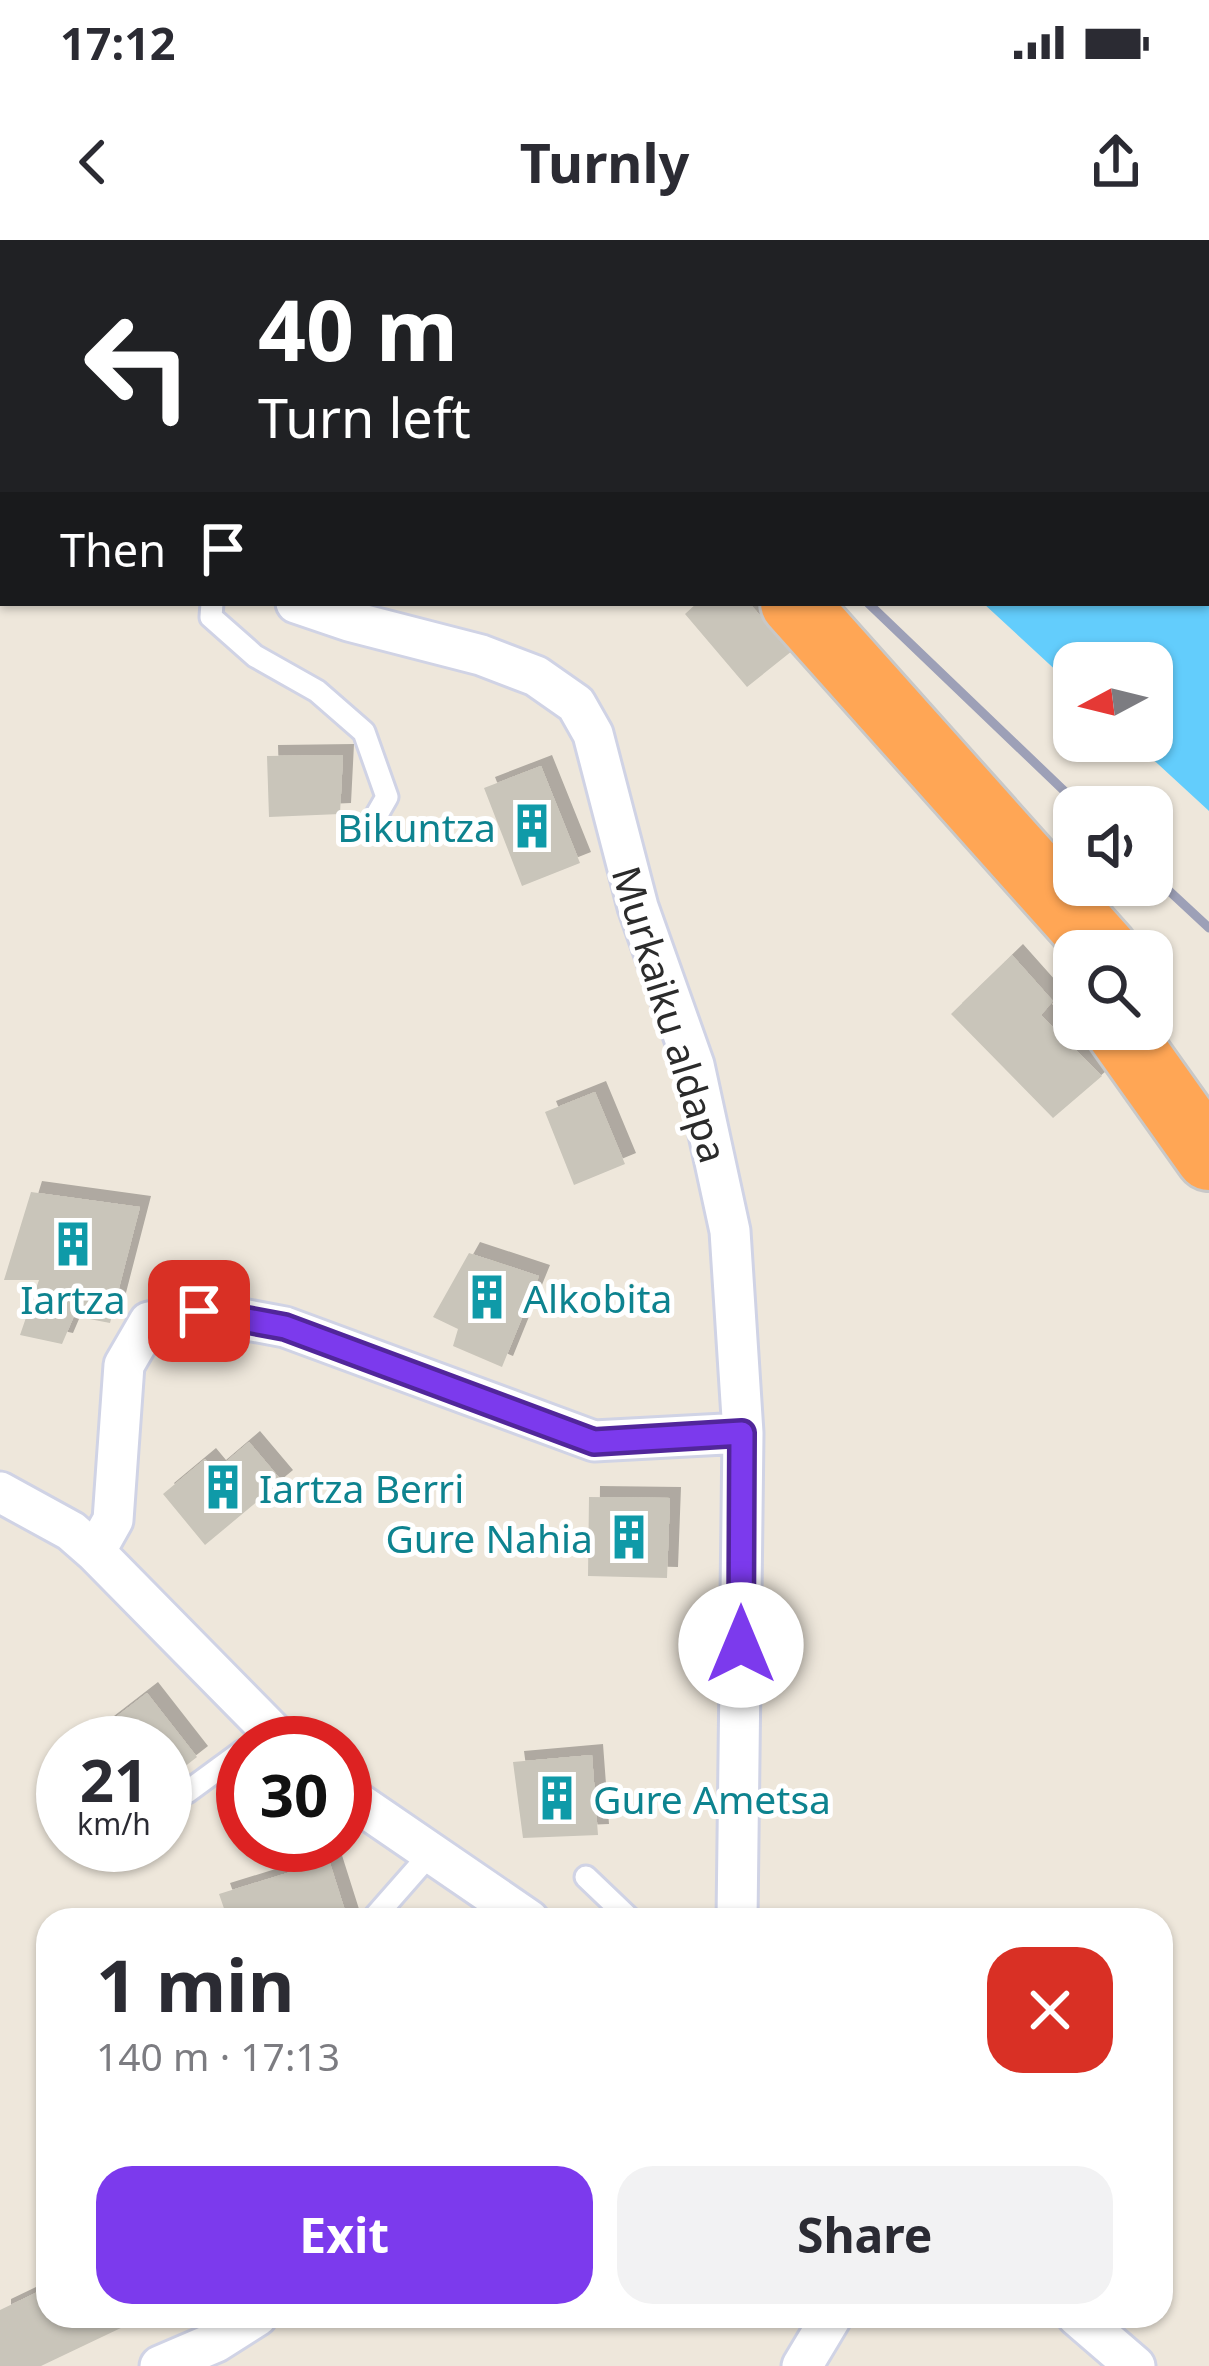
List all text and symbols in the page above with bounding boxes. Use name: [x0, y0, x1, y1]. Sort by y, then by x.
text: 17:12: [60, 12, 176, 73]
text: Turnly: [520, 125, 689, 199]
icon: back: [60, 129, 126, 195]
icon: share: [1083, 129, 1149, 195]
text: 40 m: [258, 271, 458, 386]
icon: left: [60, 288, 216, 444]
text: Turn left: [258, 380, 471, 454]
icon: arrive: [190, 516, 256, 582]
text: Then: [60, 519, 166, 580]
north arrow: [1053, 642, 1173, 762]
map controls: [1053, 642, 1173, 1050]
button: sound: [1053, 786, 1173, 906]
place label: Bikuntza: [337, 800, 496, 853]
building icon: Bikuntza: [507, 801, 557, 851]
street label: Murkaiku aldapa: [601, 859, 741, 1169]
button: search: [1053, 930, 1173, 1050]
building icon: Iartza: [48, 1219, 98, 1269]
pin: [148, 1260, 250, 1362]
place label: Alkobita: [523, 1271, 672, 1324]
place label: Iartza: [20, 1272, 126, 1325]
building icon: Alkobita: [462, 1272, 512, 1322]
icon: arrive: [166, 1278, 232, 1344]
place label: Iartza Berri: [259, 1461, 464, 1514]
building icon: Iartza Berri: [198, 1462, 248, 1512]
place label: Gure Nahia: [385, 1511, 593, 1564]
building icon: Gure Nahia: [604, 1512, 654, 1562]
position arrow: [678, 1582, 804, 1708]
speed limit sign: 30: [216, 1716, 372, 1872]
text: 21: [80, 1738, 148, 1820]
place label: Gure Ametsa: [593, 1772, 831, 1825]
building icon: Gure Ametsa: [532, 1773, 582, 1823]
text: km/h: [77, 1803, 151, 1844]
text: 1 min: [96, 1935, 294, 2033]
button: close: [987, 1947, 1113, 2073]
text: 140 m · 17:13: [96, 2029, 340, 2082]
button: Exit: [96, 2166, 593, 2304]
button: Share: [617, 2166, 1113, 2304]

